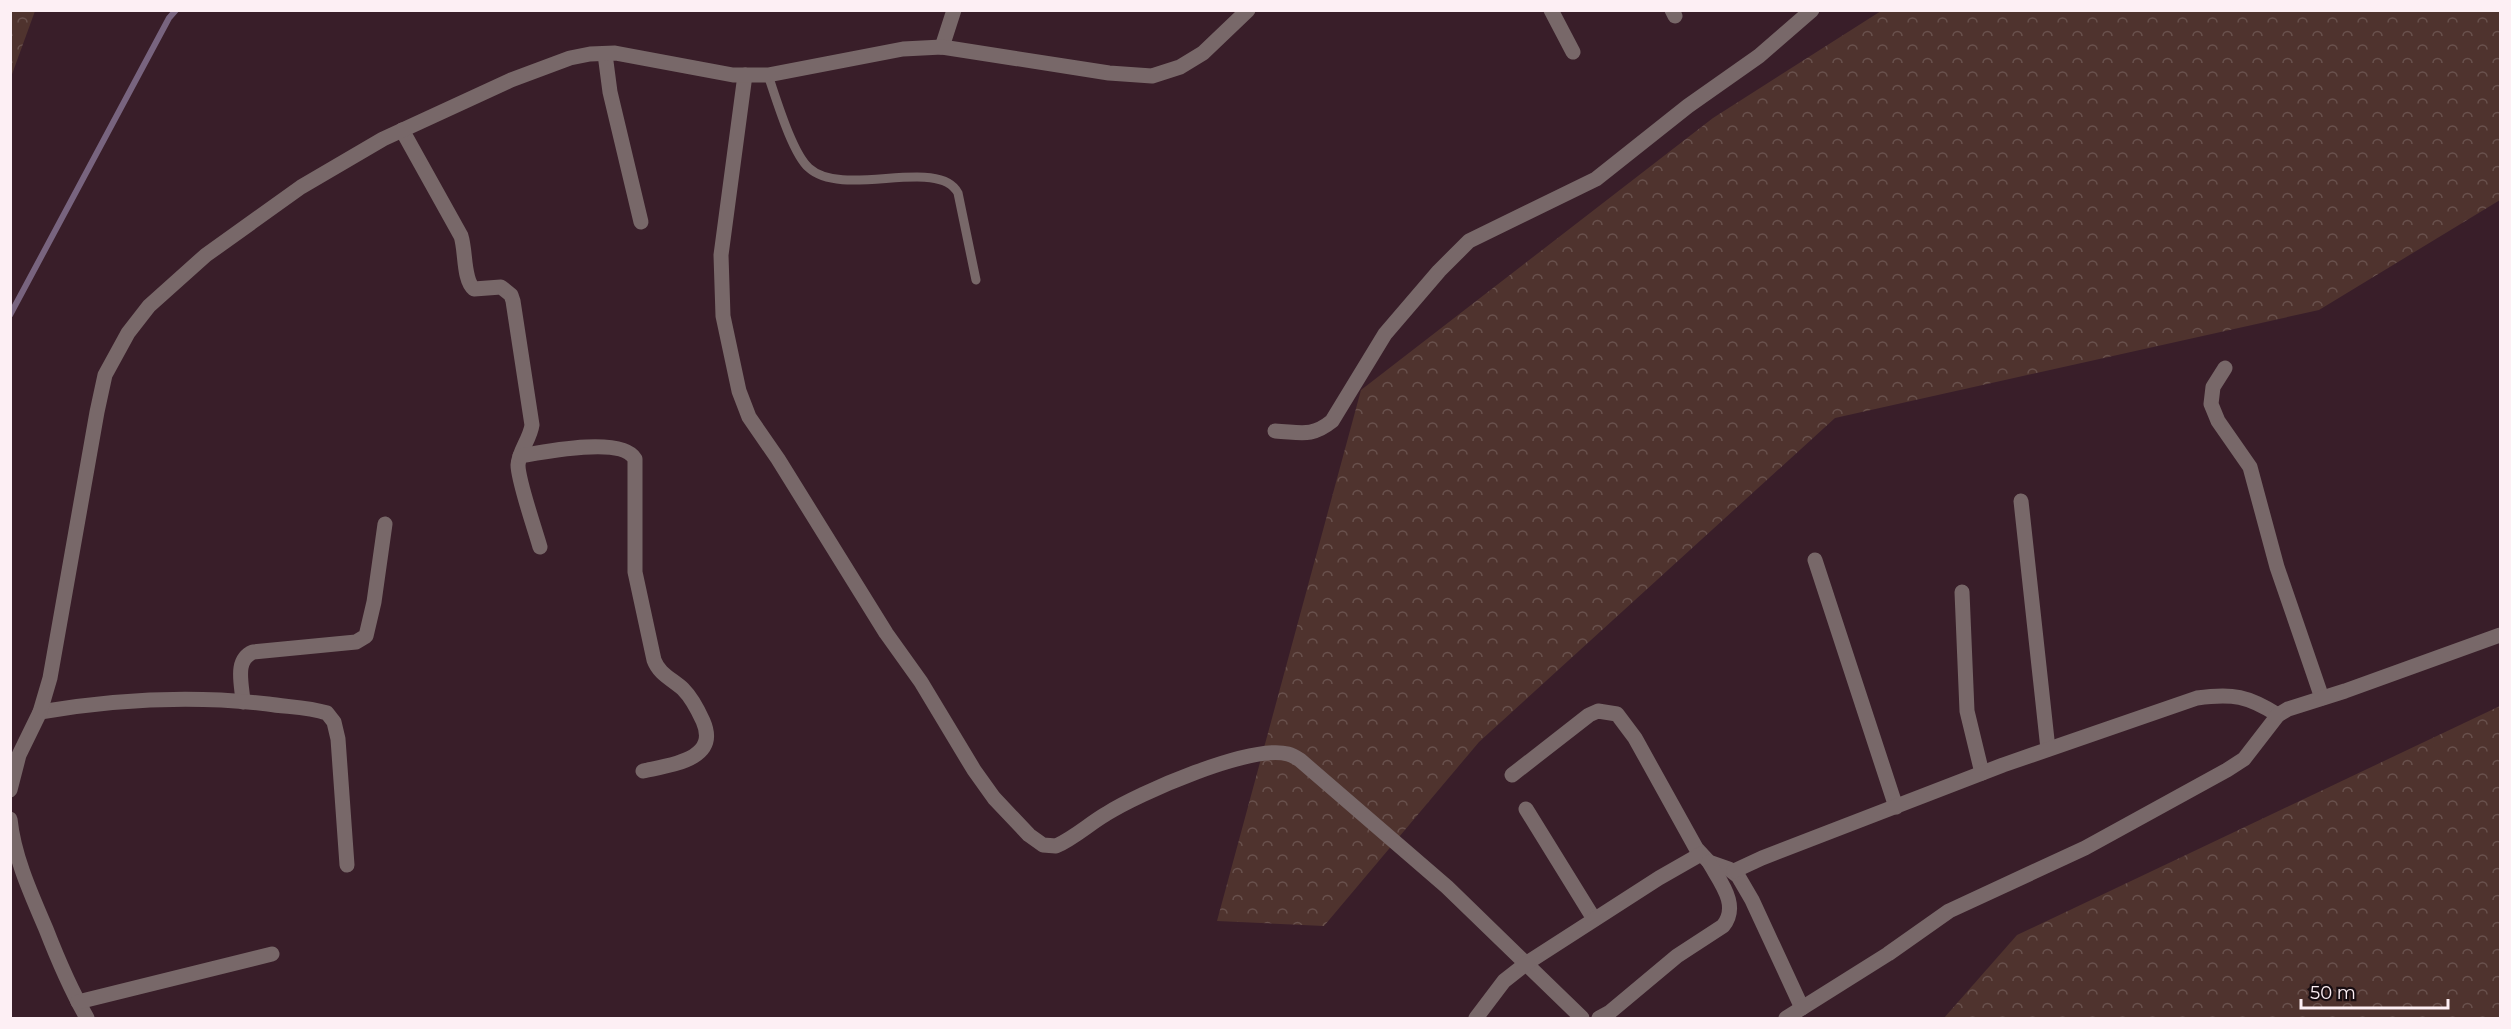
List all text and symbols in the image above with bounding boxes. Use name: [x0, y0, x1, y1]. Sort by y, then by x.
scale bar: [2301, 972, 2448, 1010]
text: 50 m: [2310, 982, 2356, 1004]

